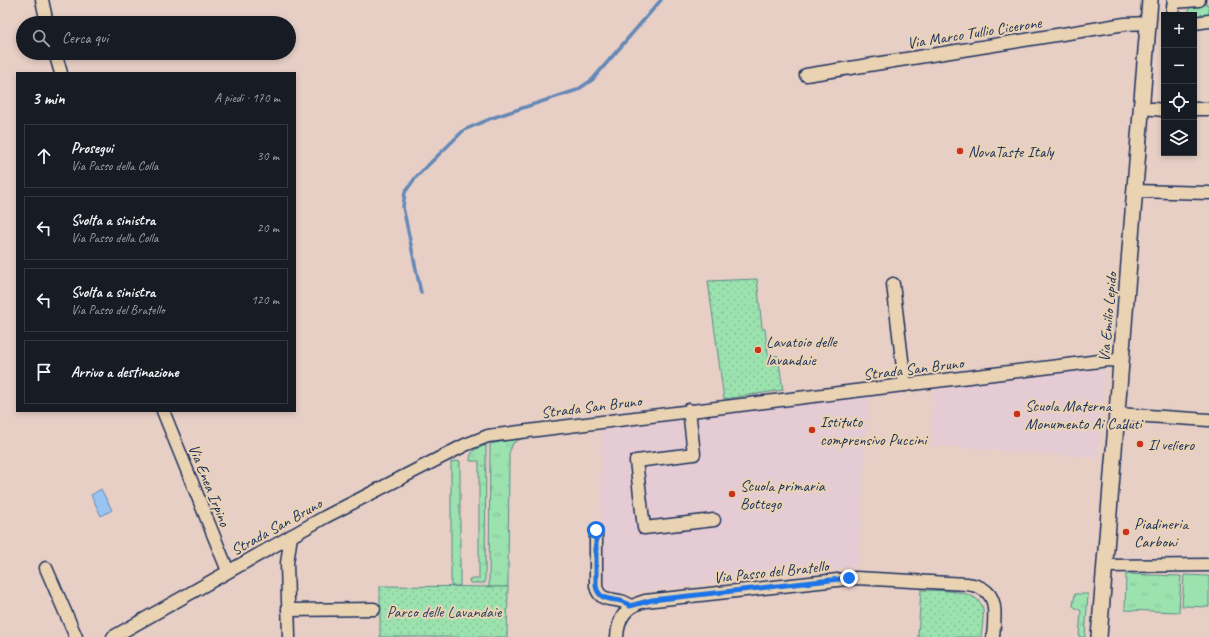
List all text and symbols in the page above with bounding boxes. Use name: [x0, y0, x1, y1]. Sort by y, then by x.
street label: Via Marco Tullio Cicerone: [906, 12, 1044, 53]
map controls: [1161, 12, 1197, 156]
button: +: [1161, 12, 1197, 48]
search box: [16, 16, 296, 60]
icon: search: [30, 27, 52, 49]
text: Cerca qui: [62, 29, 108, 48]
button: −: [1161, 48, 1197, 84]
button: locate: [1161, 84, 1197, 120]
text: 3 min: [32, 88, 65, 109]
text: A piedi · 170 m: [215, 90, 280, 106]
button: layers: [1161, 120, 1197, 156]
text: Prosegui: [71, 139, 113, 158]
place label: NovaTaste Italy: [968, 142, 1055, 162]
icon: ahead: [33, 145, 55, 167]
marker: NovaTaste Italy: [955, 146, 965, 156]
text: 30 m: [257, 148, 279, 164]
text: Via Passo della Colla: [71, 158, 158, 174]
text: Svolta a sinistra: [71, 211, 155, 230]
icon: left: [33, 217, 55, 239]
text: 20 m: [257, 220, 279, 236]
text: Via Passo della Colla: [71, 230, 158, 246]
street label: Via Emilio Lepido: [1094, 269, 1122, 363]
text: Svolta a sinistra: [71, 283, 155, 302]
icon: left: [33, 289, 55, 311]
text: 120 m: [251, 292, 279, 308]
text: Via Passo del Bratello: [71, 302, 165, 318]
place label: Lavatoio delle lavandaie: [766, 332, 839, 370]
marker: Lavatoio delle lavandaie: [753, 345, 763, 355]
street label: Strada San Bruno: [862, 353, 967, 385]
icon: arrive: [33, 361, 55, 383]
text: Arrivo a destinazione: [71, 363, 179, 382]
street label: Strada San Bruno: [540, 391, 645, 423]
place label: Scuola Materna Monumento Ai Caduti: [1025, 396, 1144, 434]
marker: Scuola Materna Monumento Ai Caduti: [1012, 409, 1022, 419]
place label: Istituto comprensivo Puccini: [820, 412, 929, 450]
marker: Istituto comprensivo Puccini: [807, 425, 817, 435]
place label: Il veliero: [1148, 435, 1195, 455]
marker: Il veliero: [1135, 439, 1145, 449]
street label: Via Enea Irpino: [184, 441, 235, 531]
place label: Scuola primaria Bottego: [740, 476, 826, 514]
marker: Scuola primaria Bottego: [727, 489, 737, 499]
street label: Strada San Bruno: [228, 493, 327, 560]
place label: Piadineria Carboni: [1134, 514, 1189, 552]
route start: [587, 521, 605, 539]
marker: Piadineria Carboni: [1121, 527, 1131, 537]
street label: Via Passo del Bratello: [713, 556, 832, 588]
route end: [840, 569, 858, 587]
park label: Parco delle Lavandaie: [387, 602, 503, 622]

